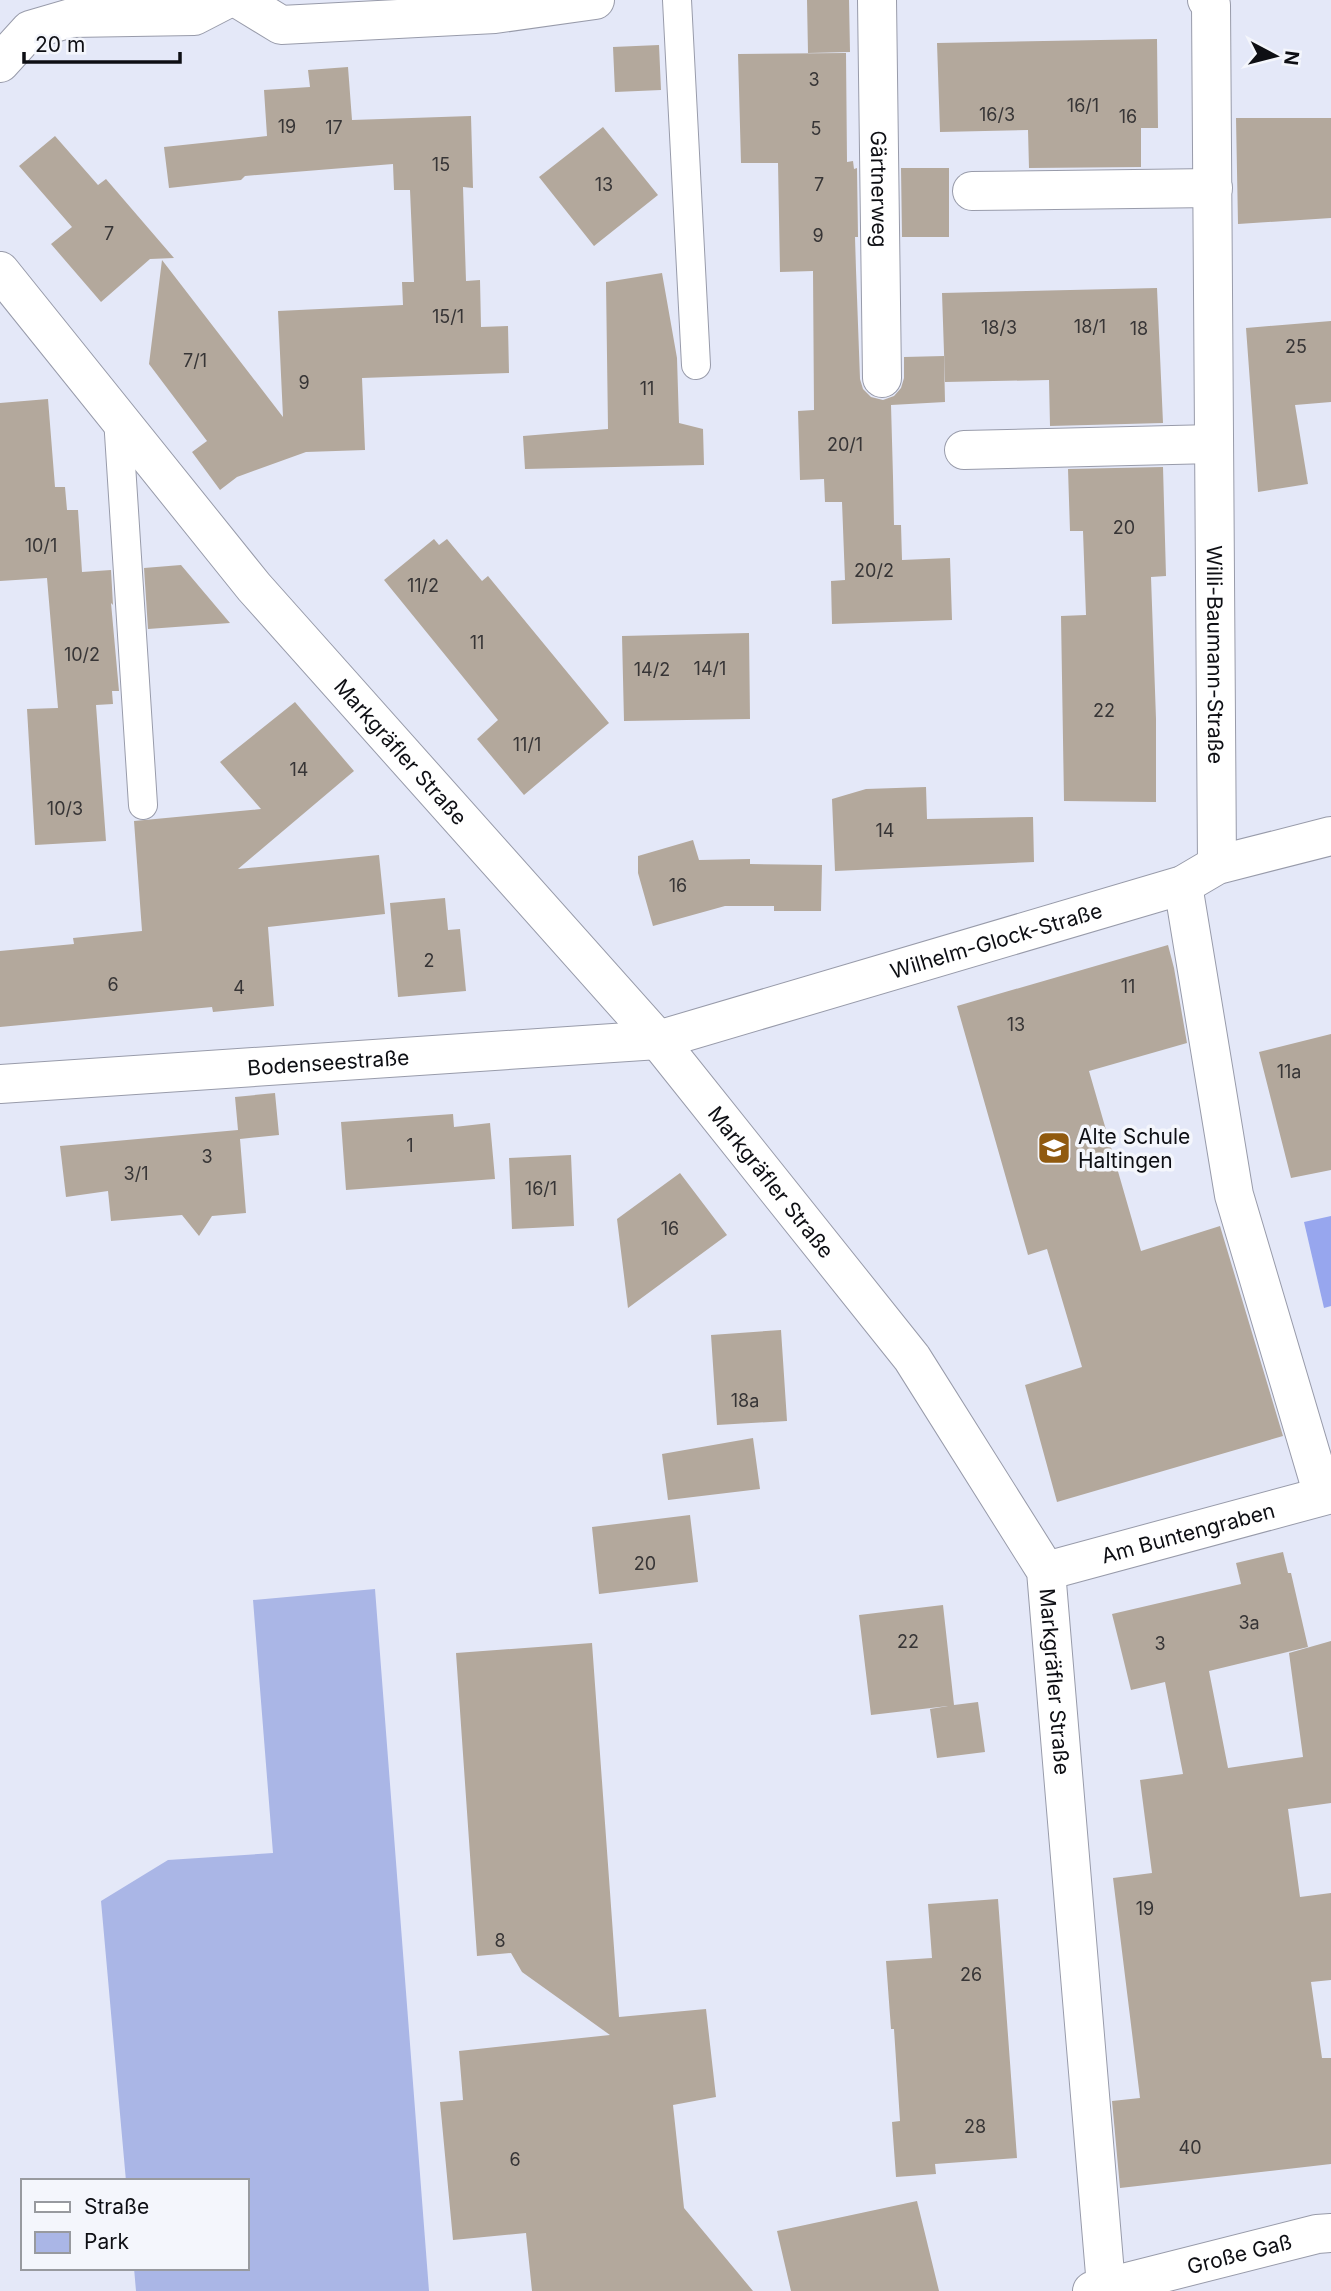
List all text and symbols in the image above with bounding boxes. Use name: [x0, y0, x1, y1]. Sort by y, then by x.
scale bar: [24, 21, 180, 65]
north arrow: [1240, 21, 1310, 91]
text: 20 m: [35, 32, 85, 57]
text: N: [1279, 49, 1304, 67]
house number: 3: [808, 69, 820, 90]
house number: 16/1: [1067, 95, 1099, 116]
house number: 16/3: [979, 104, 1015, 125]
house number: 16: [1119, 106, 1137, 127]
house number: 19: [278, 116, 296, 137]
house number: 17: [325, 117, 343, 138]
house number: 5: [811, 118, 821, 139]
street label: Gärtnerweg: [866, 130, 893, 248]
house number: 15: [432, 154, 450, 175]
house number: 13: [595, 174, 613, 195]
house number: 7: [814, 174, 824, 195]
house number: 7: [104, 223, 114, 244]
house number: 9: [812, 225, 824, 246]
house number: 15/1: [432, 306, 464, 327]
house number: 18/1: [1074, 316, 1106, 337]
house number: 18/3: [981, 317, 1017, 338]
house number: 18: [1130, 318, 1148, 339]
house number: 25: [1285, 336, 1307, 357]
house number: 7/1: [183, 350, 207, 371]
house number: 9: [298, 372, 310, 393]
house number: 11: [640, 378, 654, 399]
house number: 20/1: [827, 434, 863, 455]
house number: 20: [1113, 517, 1135, 538]
house number: 10/1: [25, 535, 57, 556]
street label: Willi-Baumann-Straße: [1202, 545, 1229, 764]
house number: 20/2: [854, 560, 894, 581]
house number: 11/2: [407, 575, 439, 596]
house number: 11: [470, 632, 484, 653]
house number: 10/2: [64, 644, 100, 665]
house number: 14/1: [694, 658, 726, 679]
house number: 14/2: [634, 659, 670, 680]
street label: Markgräfler Straße: [329, 674, 472, 830]
house number: 22: [1093, 700, 1115, 721]
house number: 11/1: [513, 734, 541, 755]
house number: 14: [290, 759, 308, 780]
house number: 10/3: [47, 798, 83, 819]
house number: 14: [876, 820, 894, 841]
house number: 16: [669, 875, 687, 896]
street label: Wilhelm-Glock-Straße: [887, 897, 1105, 983]
house number: 2: [424, 950, 434, 971]
house number: 6: [107, 974, 119, 995]
house number: 11: [1121, 976, 1135, 997]
house number: 4: [233, 977, 245, 998]
house number: 13: [1007, 1014, 1025, 1035]
street label: Bodenseestraße: [246, 1044, 410, 1080]
house number: 11a: [1277, 1061, 1301, 1082]
street label: Markgräfler Straße: [703, 1101, 839, 1263]
place label: Alte Schule Haltingen: [1078, 1124, 1190, 1173]
school or university icon: Alte Schule Haltingen: [1035, 1129, 1073, 1167]
house number: 1: [406, 1135, 414, 1156]
house number: 3: [201, 1146, 213, 1167]
house number: 3/1: [124, 1163, 148, 1184]
house number: 16/1: [525, 1178, 557, 1199]
house number: 16: [661, 1218, 679, 1239]
house number: 18a: [731, 1390, 759, 1411]
street label: Am Buntengraben: [1098, 1497, 1278, 1568]
house number: 20: [634, 1553, 656, 1574]
street label: Markgräfler Straße: [1035, 1587, 1076, 1776]
house number: 3a: [1238, 1612, 1260, 1633]
house number: 22: [897, 1631, 919, 1652]
house number: 3: [1154, 1633, 1166, 1654]
house number: 19: [1136, 1898, 1154, 1919]
house number: 8: [494, 1930, 506, 1951]
house number: 26: [960, 1964, 982, 1985]
house number: 28: [964, 2116, 986, 2137]
house number: 40: [1179, 2137, 1201, 2158]
house number: 6: [509, 2149, 521, 2170]
legend: [21, 2179, 248, 2270]
text: Straße: [84, 2194, 149, 2219]
street label: Große Gaß: [1184, 2228, 1294, 2279]
text: Park: [84, 2229, 129, 2254]

